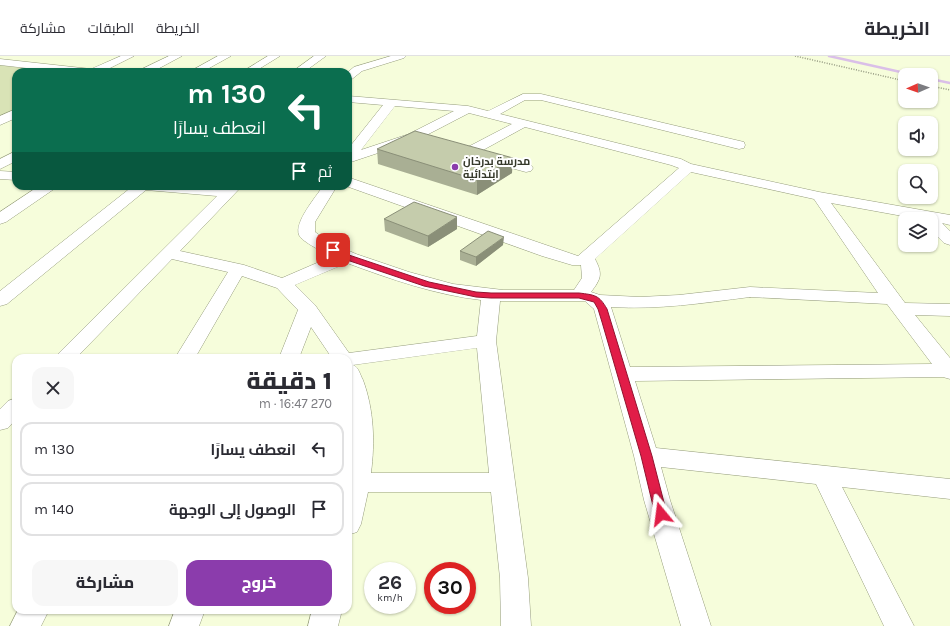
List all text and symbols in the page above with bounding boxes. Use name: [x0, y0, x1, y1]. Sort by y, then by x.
text: الخريطة: [864, 18, 930, 40]
text: مشاركة: [20, 20, 66, 37]
text: الطبقات: [88, 20, 134, 37]
text: الخريطة: [156, 20, 200, 37]
north arrow: [898, 68, 938, 108]
map controls: [898, 68, 938, 252]
text: 130 m: [187, 77, 266, 110]
icon: left: [280, 84, 332, 136]
button: sound: [898, 116, 938, 156]
text: انعطف يسارًا: [173, 117, 266, 139]
place label: مدرسة بدرخان ابتدائية: [463, 155, 530, 181]
icon: arrive: [288, 160, 310, 182]
marker: مدرسة بدرخان ابتدائية: [450, 162, 460, 172]
text: ثم: [318, 163, 332, 181]
button: search: [898, 164, 938, 204]
button: layers: [898, 212, 938, 252]
pin: [316, 233, 350, 267]
icon: arrive: [322, 239, 344, 261]
button: close: [32, 367, 74, 409]
text: 1 دقيقة: [247, 367, 332, 395]
text: 270 m · 16:47: [259, 396, 332, 411]
icon: left: [308, 438, 330, 460]
text: 130 m: [34, 440, 74, 458]
text: انعطف يسارًا: [210, 441, 296, 459]
position arrow: [640, 493, 682, 535]
icon: arrive: [308, 498, 330, 520]
text: 140 m: [34, 500, 74, 518]
text: الوصول إلى الوجهة: [169, 501, 296, 519]
button: مشاركة: [32, 560, 178, 606]
button: خروج: [186, 560, 332, 606]
speed limit sign: 30: [424, 562, 476, 614]
text: 26: [378, 571, 402, 594]
text: km/h: [377, 592, 403, 604]

